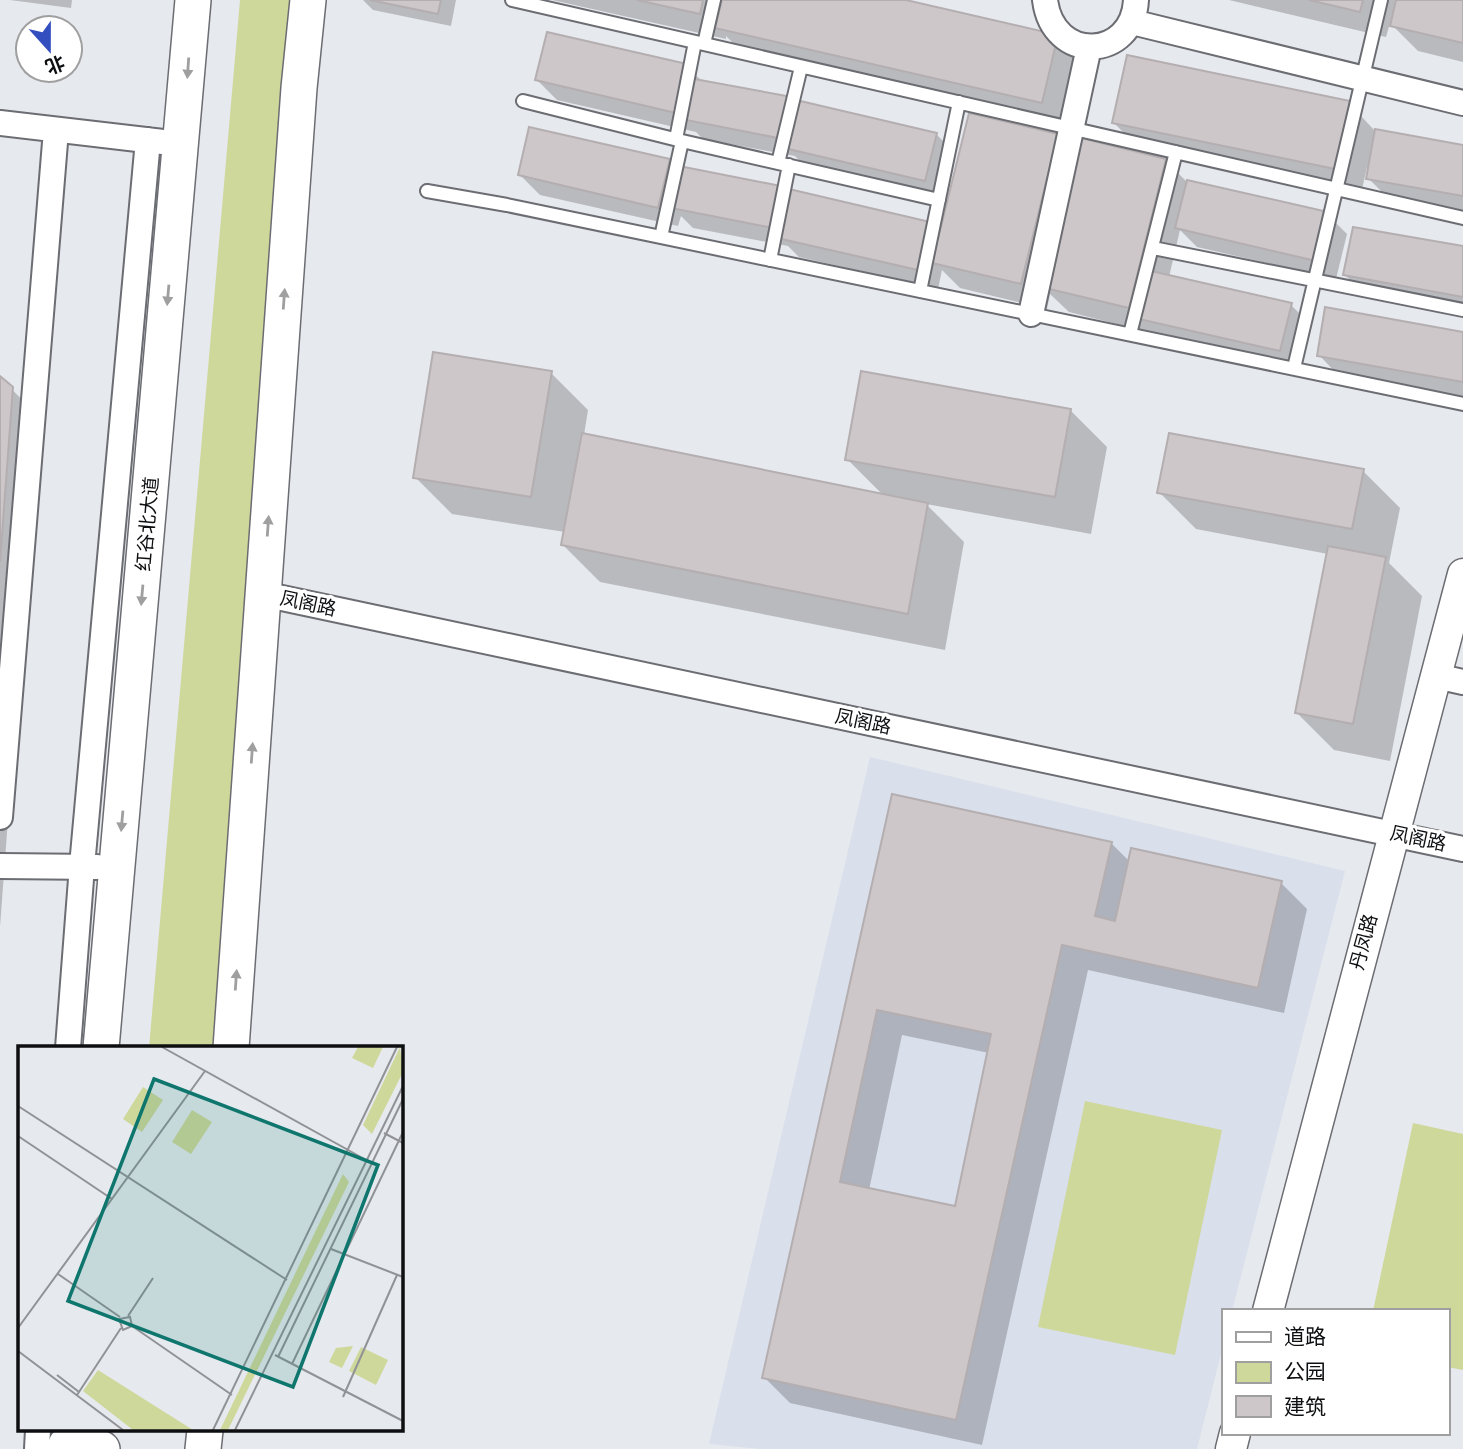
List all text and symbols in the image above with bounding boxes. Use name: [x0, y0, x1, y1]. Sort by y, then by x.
north arrow: [14, 14, 84, 84]
text: 北: [41, 48, 68, 79]
one-way arrow: [182, 57, 193, 79]
one-way arrow: [162, 284, 173, 306]
one-way arrow: [279, 288, 290, 310]
street label: 红谷北大道: [131, 476, 165, 572]
one-way arrow: [263, 515, 274, 537]
one-way arrow: [136, 584, 147, 606]
street label: 凤阁路: [277, 585, 339, 623]
street label: 凤阁路: [832, 703, 894, 741]
one-way arrow: [247, 742, 258, 764]
one-way arrow: [116, 810, 127, 832]
street label: 凤阁路: [1387, 820, 1449, 858]
street label: 丹凤路: [1344, 911, 1384, 973]
one-way arrow: [231, 969, 242, 991]
inset map: [18, 1046, 402, 1432]
legend: [1222, 1309, 1449, 1435]
text: 道路: [1284, 1323, 1326, 1351]
text: 公园: [1284, 1358, 1326, 1386]
text: 建筑: [1284, 1393, 1326, 1421]

